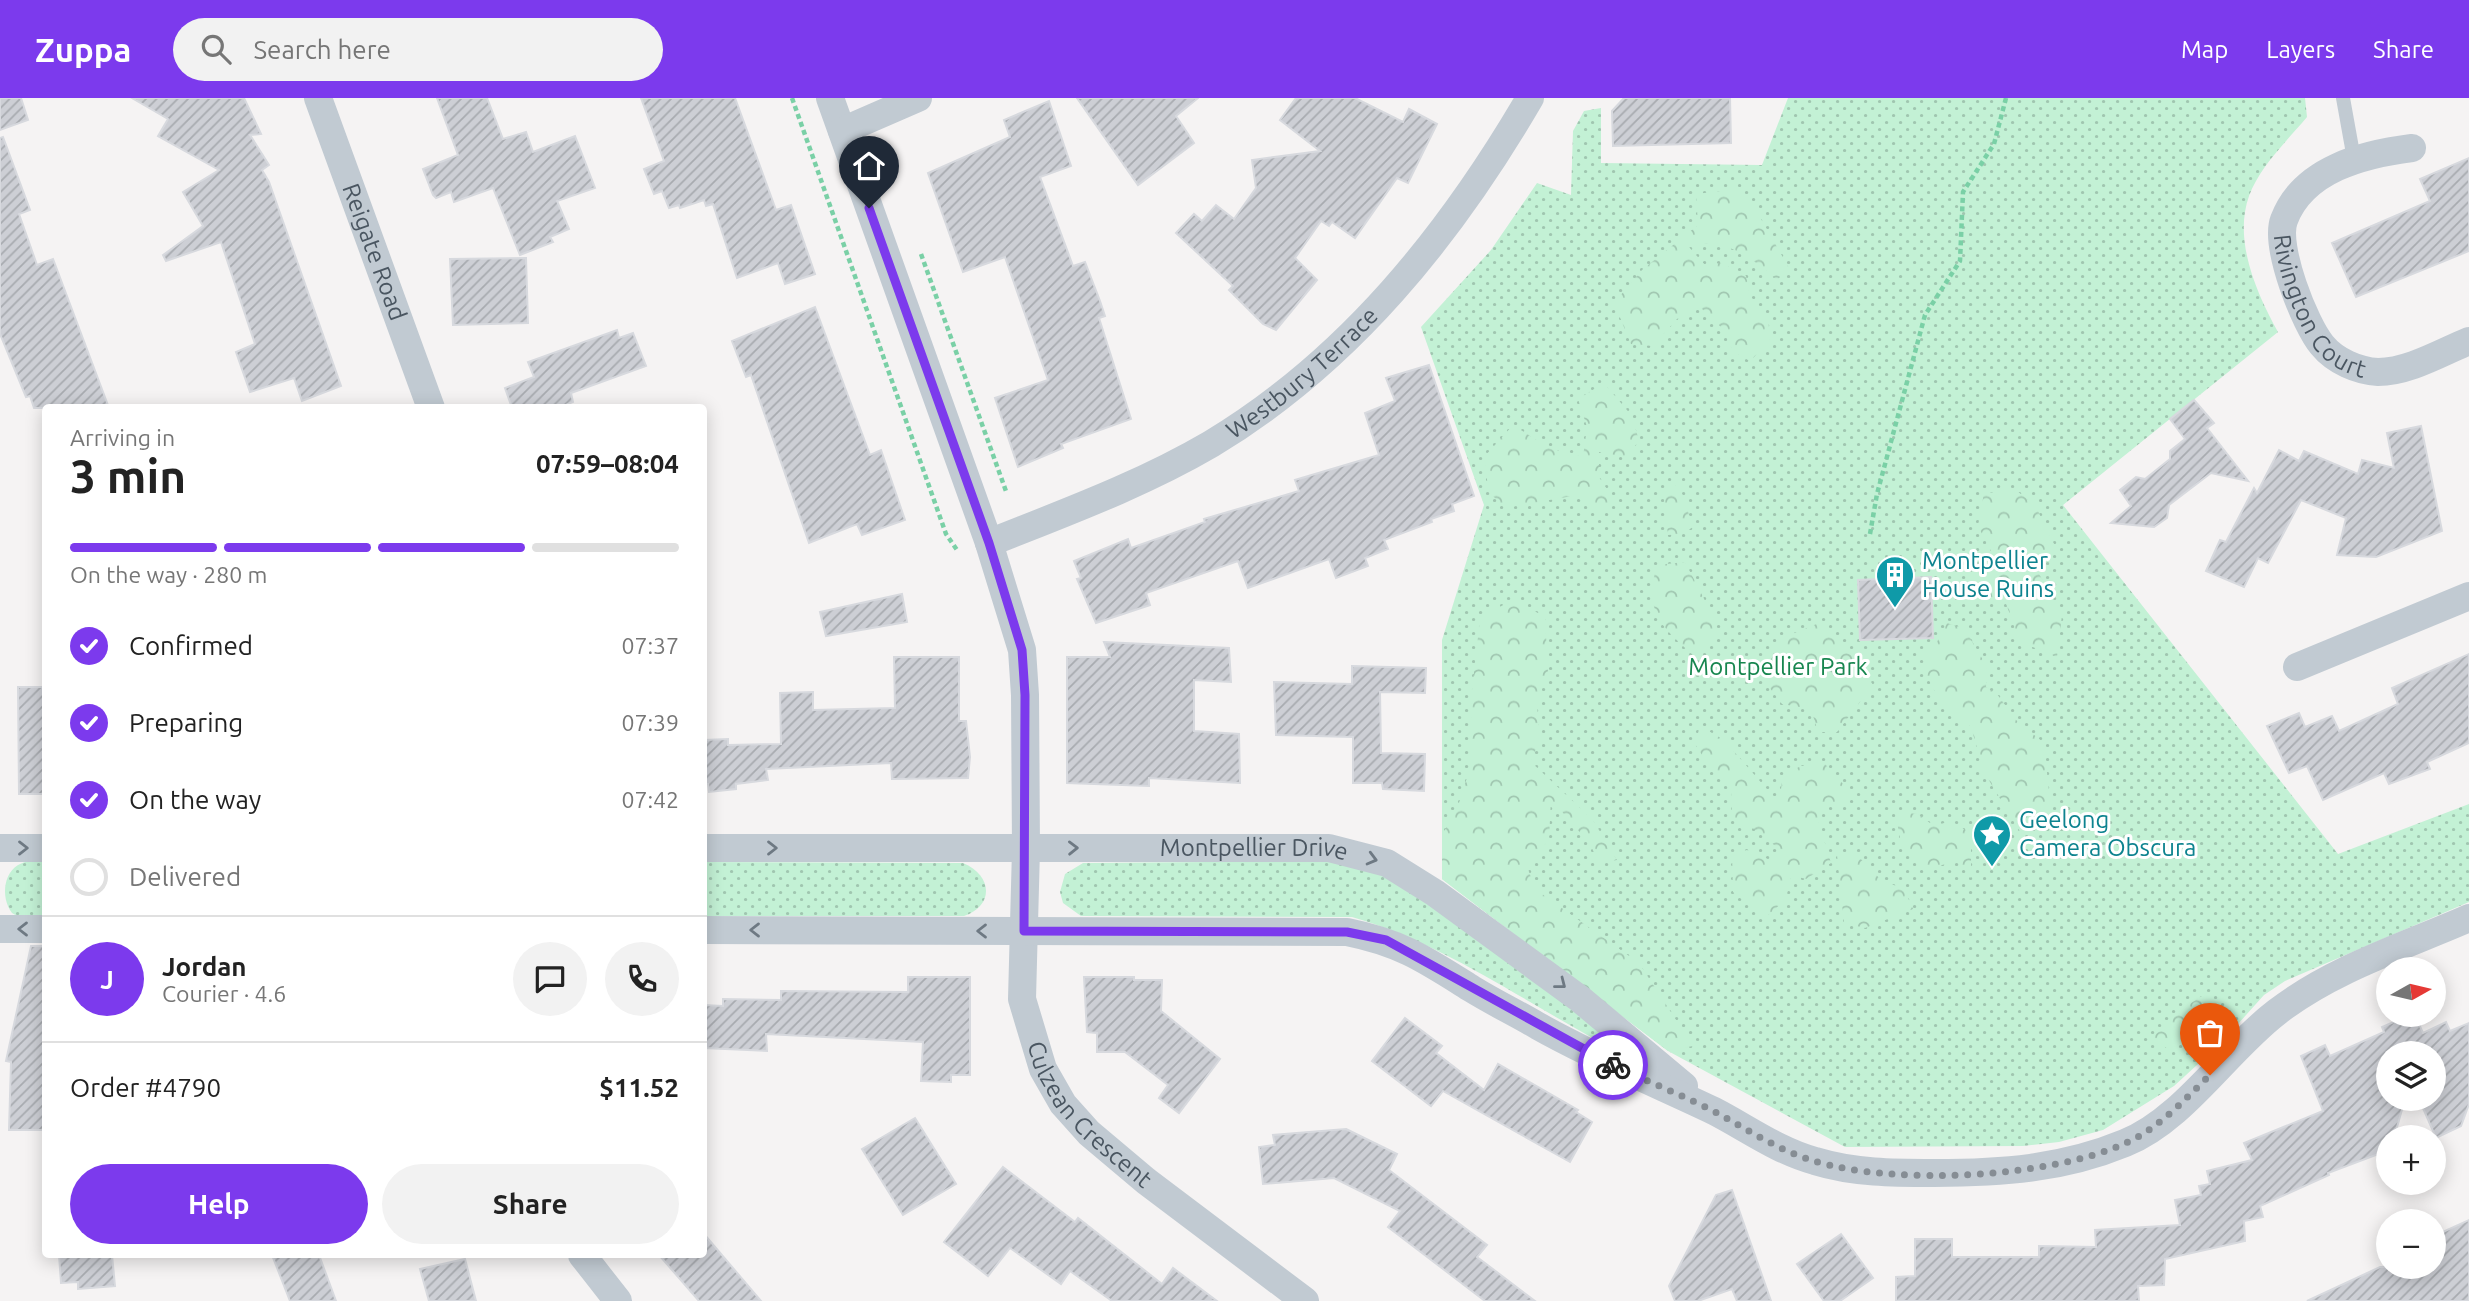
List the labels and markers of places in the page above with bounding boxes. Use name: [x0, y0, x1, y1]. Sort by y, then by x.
pin: [839, 136, 899, 208]
place label: Montpellier House Ruins: [1922, 547, 2054, 602]
building icon: Montpellier House Ruins: [1874, 554, 1916, 609]
place label: Geelong Camera Obscura: [2019, 806, 2196, 861]
place icon: Geelong Camera Obscura: [1971, 813, 2013, 868]
pin: [2180, 1003, 2240, 1075]

